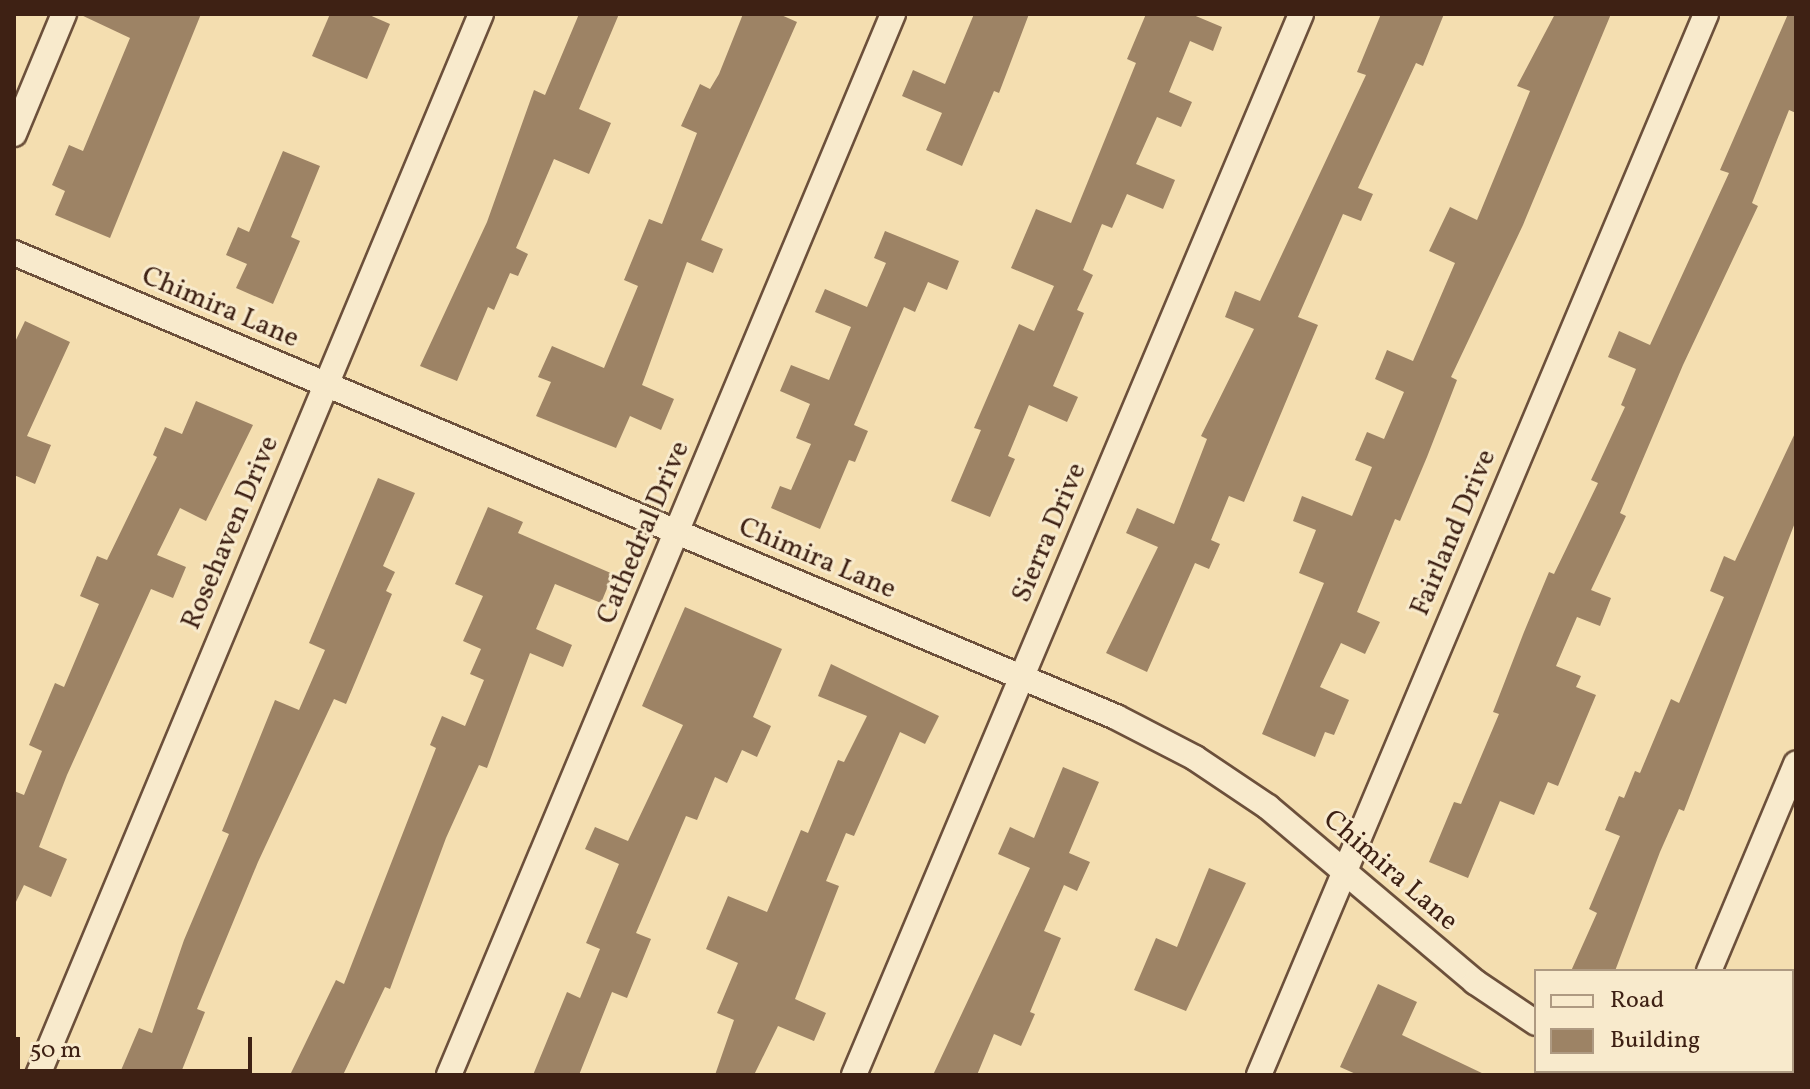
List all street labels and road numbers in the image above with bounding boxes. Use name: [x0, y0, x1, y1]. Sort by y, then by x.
street label: Chimira Lane: [136, 260, 304, 356]
street label: Rosehaven Drive: [175, 431, 287, 635]
street label: Cathedral Drive: [590, 436, 698, 630]
street label: Fairland Drive: [1404, 445, 1504, 621]
street label: Sierra Drive: [1006, 458, 1094, 608]
street label: Chimira Lane: [733, 511, 901, 607]
street label: Chimira Lane: [1316, 803, 1464, 939]

